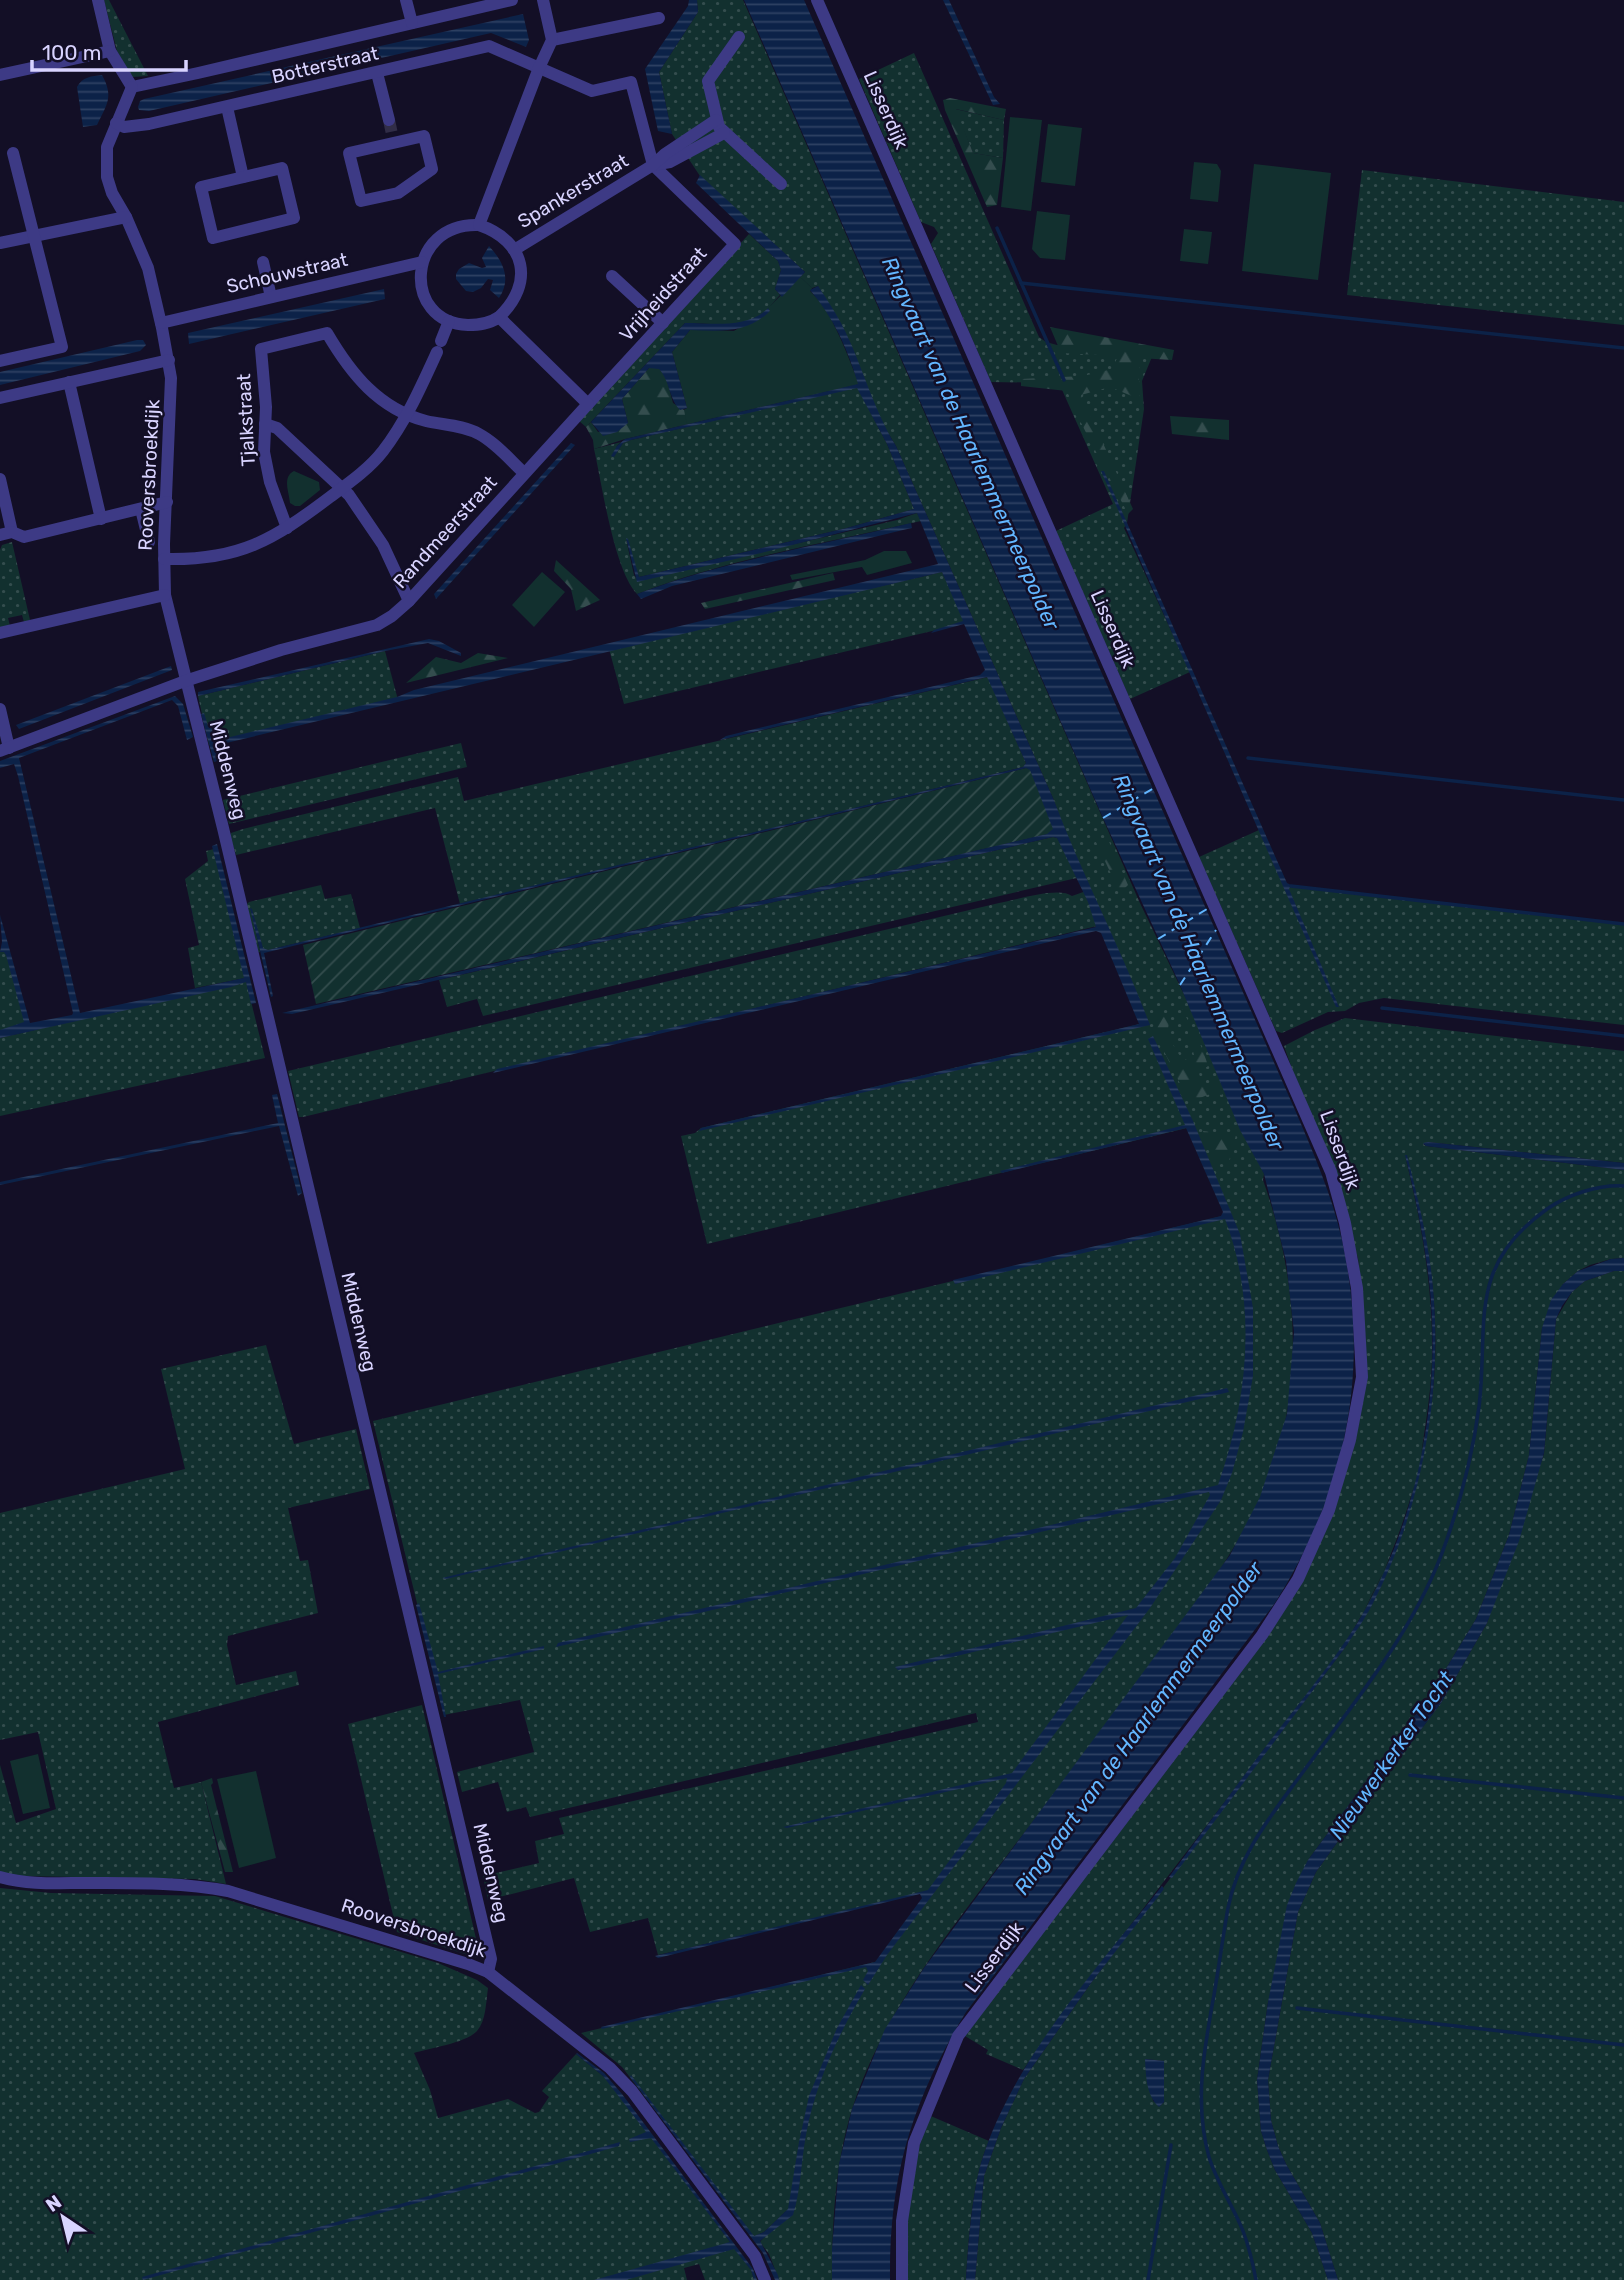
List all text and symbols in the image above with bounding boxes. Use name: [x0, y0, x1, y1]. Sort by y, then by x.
scale bar: [32, 28, 186, 72]
text: 100 m: [42, 40, 101, 65]
street label: Botterstraat: [269, 41, 381, 88]
street label: Lisserdijk: [859, 67, 913, 153]
street label: Spankerstraat: [514, 149, 633, 233]
street label: Vrijheidstraat: [615, 242, 712, 346]
street label: Schouwstraat: [224, 248, 350, 298]
water label: Ringvaart van de Haarlemmermeerpolder: [877, 253, 1065, 634]
street label: Tjalkstraat: [232, 372, 260, 467]
street label: Rooversbroekdijk: [134, 399, 164, 551]
street label: Randmeerstraat: [388, 471, 502, 593]
street label: Lisserdijk: [1086, 586, 1140, 672]
street label: Middenweg: [205, 718, 251, 822]
water label: Ringvaart van de Haarlemmermeerpolder: [1108, 770, 1290, 1155]
street label: Lisserdijk: [1315, 1107, 1365, 1193]
street label: Middenweg: [336, 1270, 382, 1374]
water label: Ringvaart van de Haarlemmermeerpolder: [1009, 1556, 1268, 1900]
water label: Nieuwerkerker Tocht: [1324, 1665, 1459, 1844]
street label: Middenweg: [468, 1821, 514, 1925]
street label: Rooversbroekdijk: [339, 1894, 490, 1962]
street label: Lisserdijk: [960, 1917, 1028, 1997]
north arrow: [28, 2182, 98, 2252]
text: N: [41, 2190, 66, 2217]

